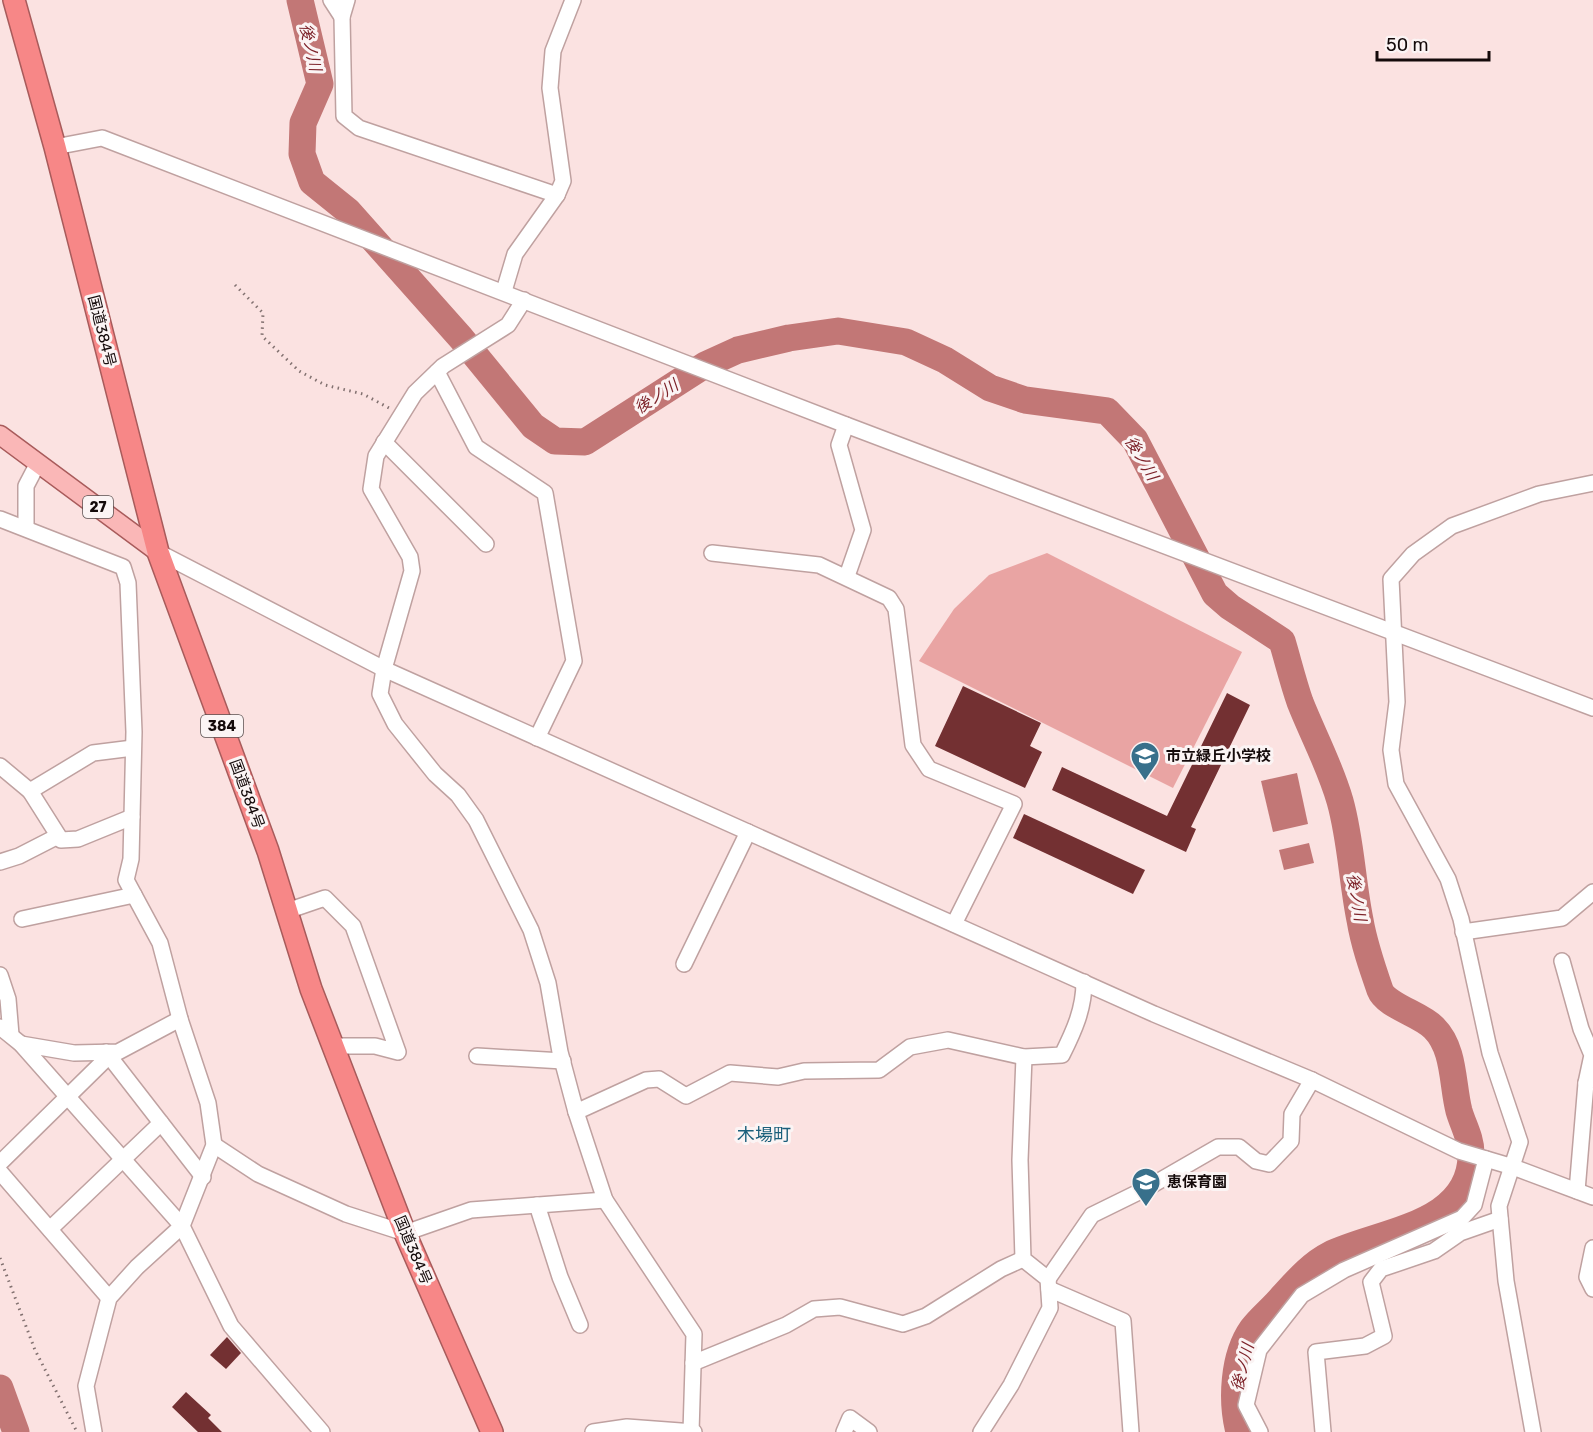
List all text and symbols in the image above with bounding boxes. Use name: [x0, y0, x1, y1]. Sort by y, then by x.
water label: 後ノ川: [296, 22, 326, 75]
scale bar: [1377, 24, 1490, 62]
text: 50 m: [1386, 34, 1429, 56]
street label: 国道384号: [84, 293, 120, 369]
water label: 後ノ川: [631, 374, 683, 417]
water label: 後ノ川: [1121, 433, 1163, 485]
road number: 27: [83, 496, 113, 518]
road number: 384: [201, 715, 243, 737]
school or university icon: 市立緑丘小学校: [1129, 740, 1161, 782]
place label: 市立緑丘小学校: [1166, 747, 1271, 765]
street label: 国道384号: [226, 757, 268, 831]
water label: 後ノ川: [1343, 872, 1370, 924]
district label: 木場町: [737, 1124, 791, 1146]
school or university icon: 恵保育園: [1130, 1166, 1162, 1208]
place label: 恵保育園: [1167, 1173, 1227, 1191]
street label: 国道384号: [390, 1213, 436, 1287]
water label: 後ノ川: [1227, 1340, 1258, 1393]

